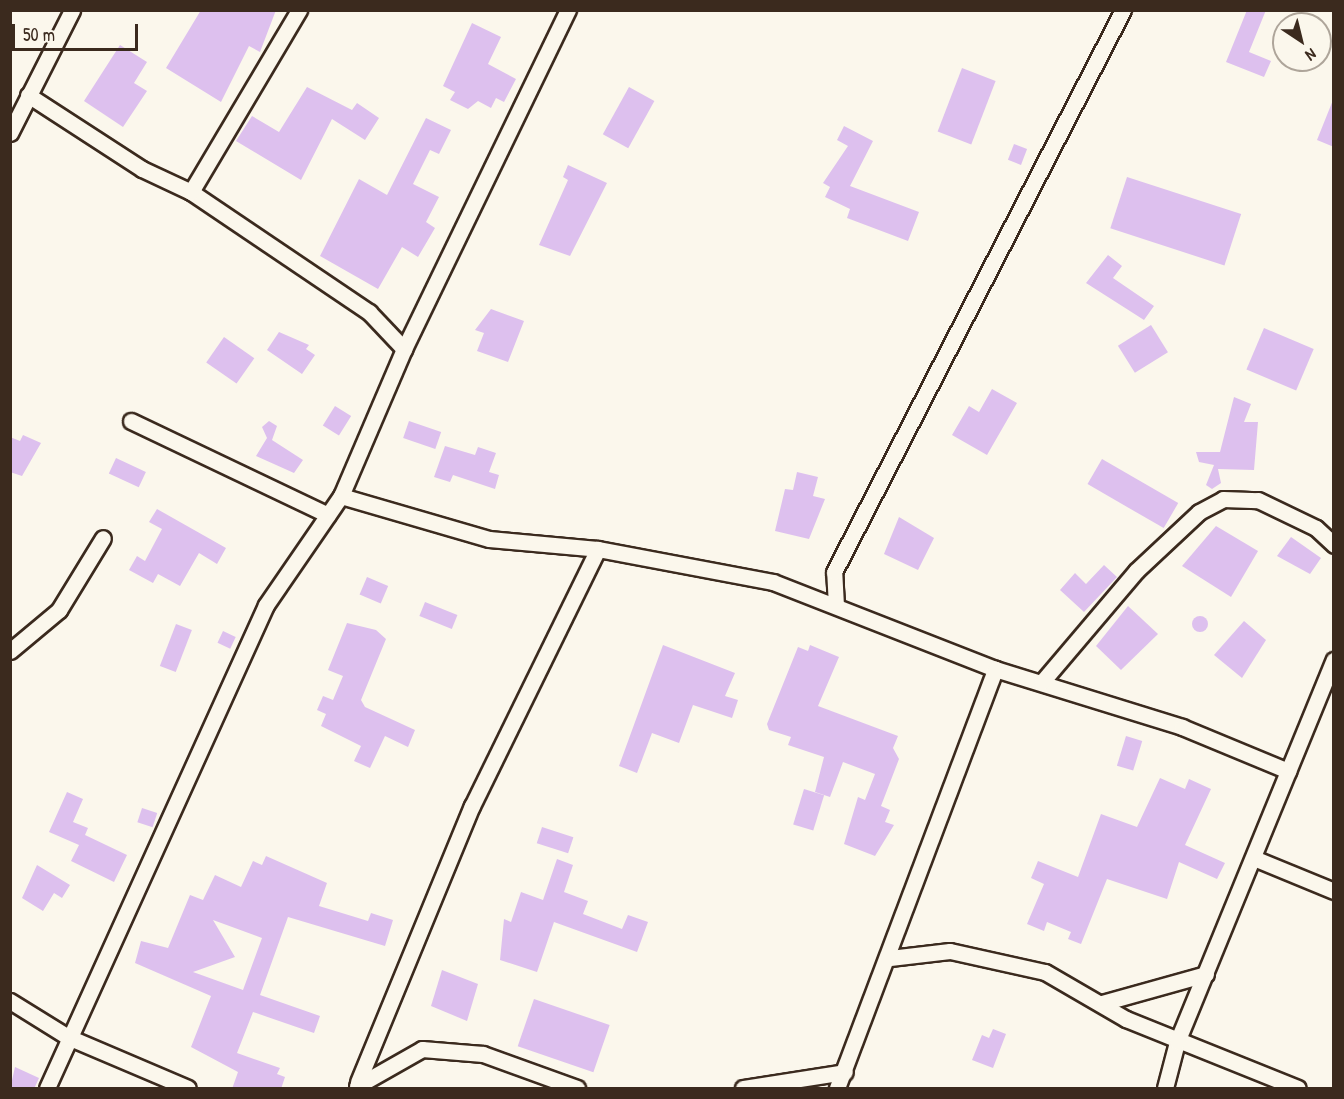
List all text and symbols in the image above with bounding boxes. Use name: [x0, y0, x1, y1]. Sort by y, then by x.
scale bar: [15, 12, 141, 50]
north arrow: [1272, 12, 1332, 72]
text: 50 m: [23, 22, 55, 47]
text: N: [1301, 44, 1321, 67]

